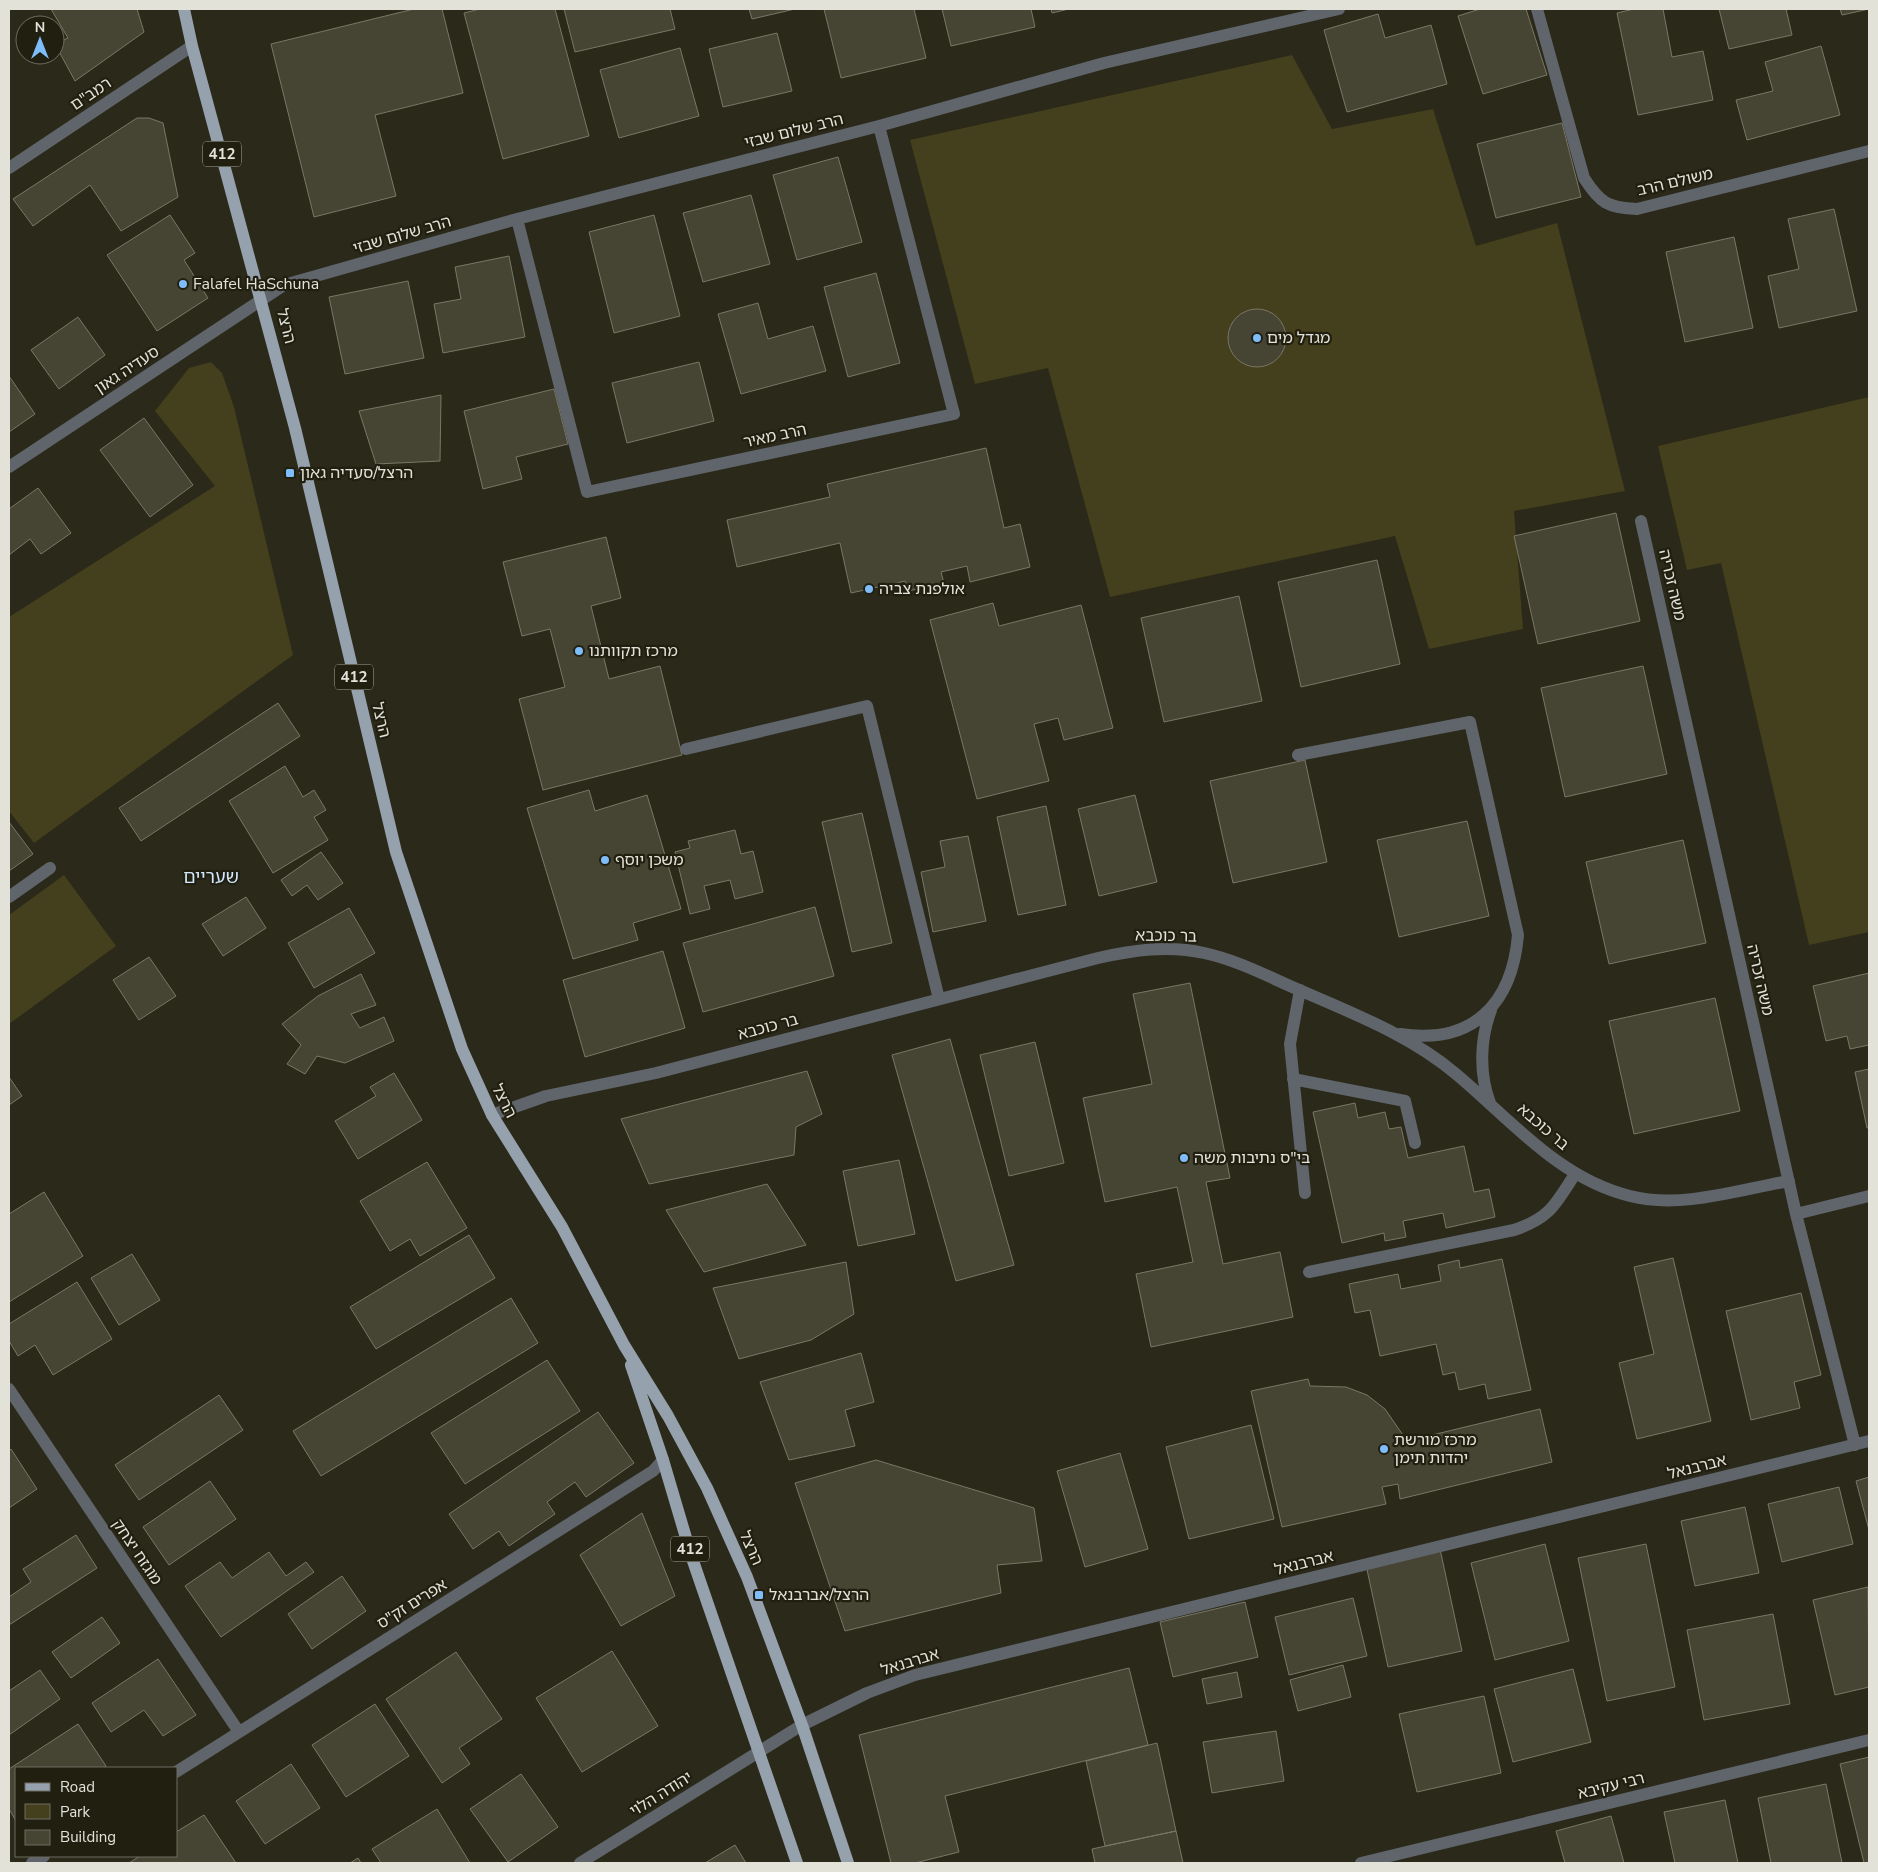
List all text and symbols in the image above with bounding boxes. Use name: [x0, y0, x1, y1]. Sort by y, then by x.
north arrow: [15, 15, 65, 65]
text: N: [35, 18, 45, 37]
street label: רמב"ם: [66, 72, 116, 116]
street label: הרב שלום שבזי: [742, 108, 846, 154]
road number: 412: [203, 142, 241, 166]
street label: משולם הרב: [1635, 163, 1715, 201]
street label: הרב שלום שבזי: [350, 210, 454, 260]
place label: Falafel HaSchuna: [193, 273, 319, 295]
marker: Falafel HaSchuna: [177, 278, 189, 290]
street label: הרצל: [271, 306, 301, 346]
place label: מגדל מים: [1267, 327, 1330, 349]
marker: מגדל מים: [1251, 332, 1263, 344]
street label: סעדיה גאון: [90, 341, 164, 399]
street label: הרב מאיר: [741, 419, 809, 453]
place label: הרצל/סעדיה גאון: [300, 462, 413, 484]
marker: הרצל/סעדיה גאון: [284, 467, 296, 479]
street label: משה זכריה: [1653, 547, 1691, 623]
place label: אולפנת צביה: [879, 578, 965, 600]
marker: אולפנת צביה: [863, 583, 875, 595]
place label: מרכז תקוותנו: [589, 640, 678, 662]
marker: מרכז תקוותנו: [573, 645, 585, 657]
road number: 412: [335, 664, 373, 690]
street label: הרצל: [366, 700, 396, 740]
place label: משכן יוסף: [615, 849, 684, 871]
marker: משכן יוסף: [599, 854, 611, 866]
district label: שעריים: [183, 865, 239, 889]
street label: בר כוכבא: [1135, 924, 1197, 948]
street label: משה זכריה: [1741, 942, 1779, 1018]
street label: בר כוכבא: [735, 1008, 801, 1046]
street label: הרצל: [486, 1080, 522, 1122]
street label: בר כוכבא: [1512, 1098, 1574, 1156]
place label: בי"ס נתיבות משה: [1194, 1147, 1310, 1169]
marker: בי"ס נתיבות משה: [1178, 1152, 1190, 1164]
place label: מרכז מורשת יהדות תימן: [1394, 1429, 1476, 1469]
marker: מרכז מורשת יהדות תימן: [1378, 1443, 1390, 1455]
street label: אברבנאל: [1665, 1449, 1729, 1485]
street label: מוגזח יצחק: [107, 1515, 167, 1589]
street label: הרצל: [734, 1527, 768, 1569]
road number: 412: [671, 1536, 709, 1562]
street label: אברבנאל: [1272, 1545, 1336, 1581]
street label: אפרים זק"ס: [373, 1574, 451, 1634]
place label: הרצל/אברבנאל: [769, 1584, 869, 1606]
marker: הרצל/אברבנאל: [753, 1589, 765, 1601]
street label: אברבנאל: [878, 1643, 942, 1681]
street label: יהודה הלוי: [626, 1766, 696, 1822]
legend: [15, 1767, 178, 1857]
street label: רבי עקיבא: [1575, 1767, 1647, 1805]
text: Road: [60, 1777, 95, 1797]
text: Park: [60, 1802, 90, 1822]
text: Building: [60, 1827, 116, 1847]

